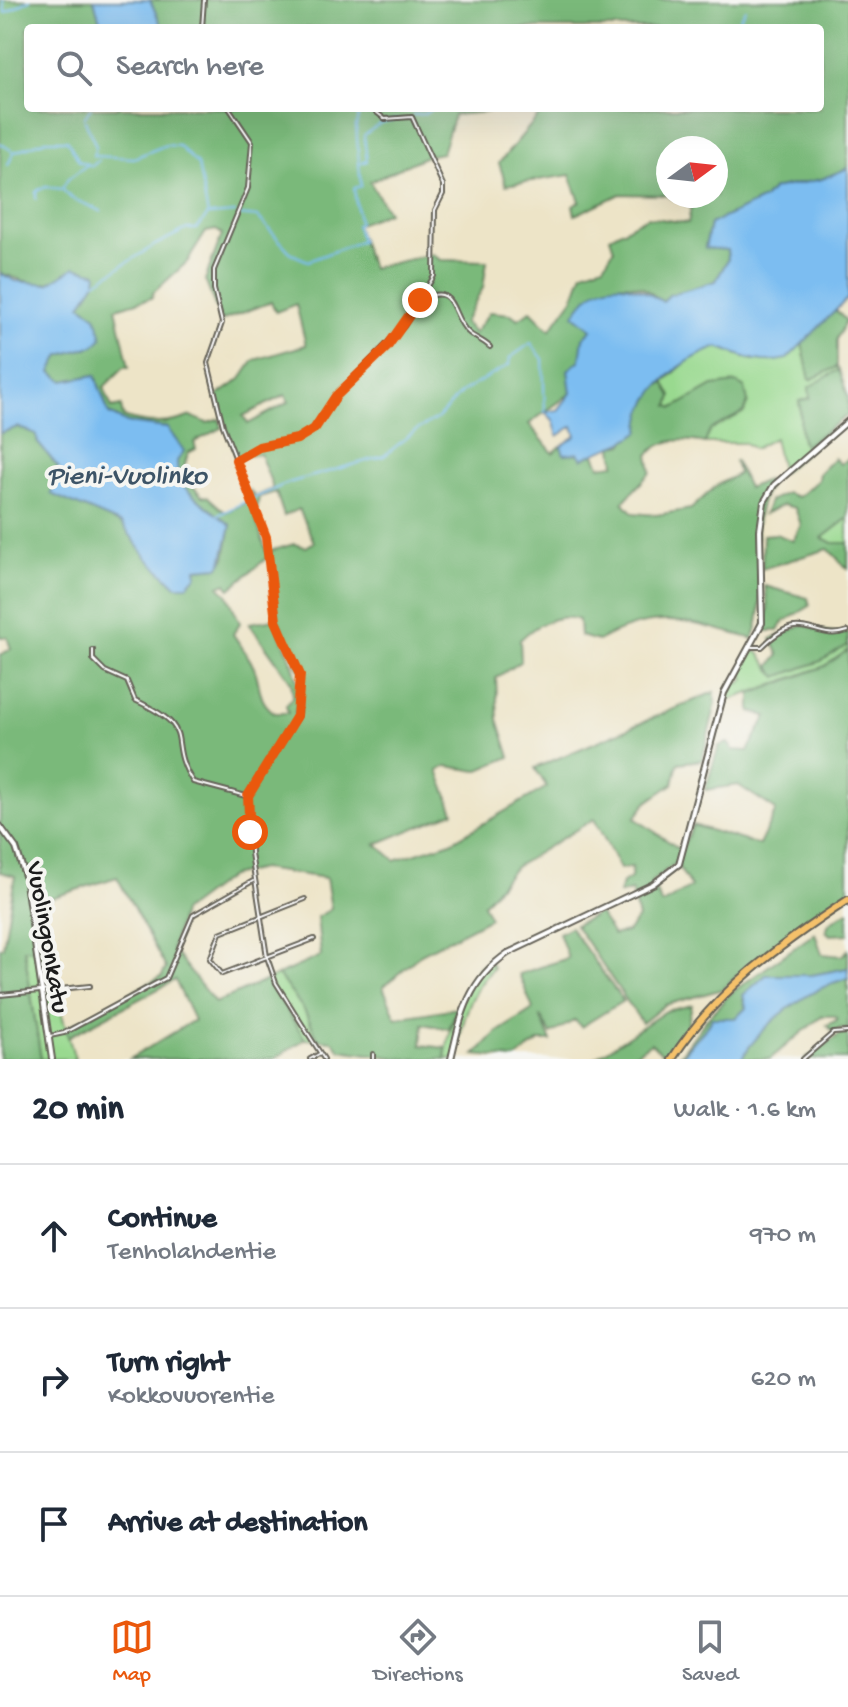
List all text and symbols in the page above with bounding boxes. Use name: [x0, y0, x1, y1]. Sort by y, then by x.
search box: [24, 24, 824, 112]
icon: search: [52, 46, 96, 90]
text: Search here: [116, 51, 264, 86]
north arrow: [656, 136, 728, 208]
route end: [402, 282, 438, 318]
water label: Pieni-Vuolinko: [47, 461, 208, 494]
route start: [232, 814, 268, 850]
street label: Vuolingonkatu: [17, 859, 74, 1016]
text: 20 min: [32, 1091, 124, 1131]
text: Walk · 1.6 km: [674, 1096, 816, 1127]
text: Continue: [108, 1203, 217, 1238]
icon: ahead: [32, 1214, 76, 1258]
text: 970 m: [750, 1221, 816, 1252]
text: Tenholahdentie: [108, 1238, 276, 1269]
text: Turn right: [108, 1347, 228, 1382]
icon: right: [32, 1358, 76, 1402]
text: 620 m: [751, 1365, 816, 1396]
text: Kokkovuorentie: [108, 1382, 274, 1413]
icon: arrive: [32, 1502, 76, 1546]
text: Arrive at destination: [108, 1507, 368, 1542]
tab: Map: [110, 1615, 154, 1689]
tab: Directions: [373, 1615, 463, 1689]
tab: Saved: [682, 1615, 738, 1689]

